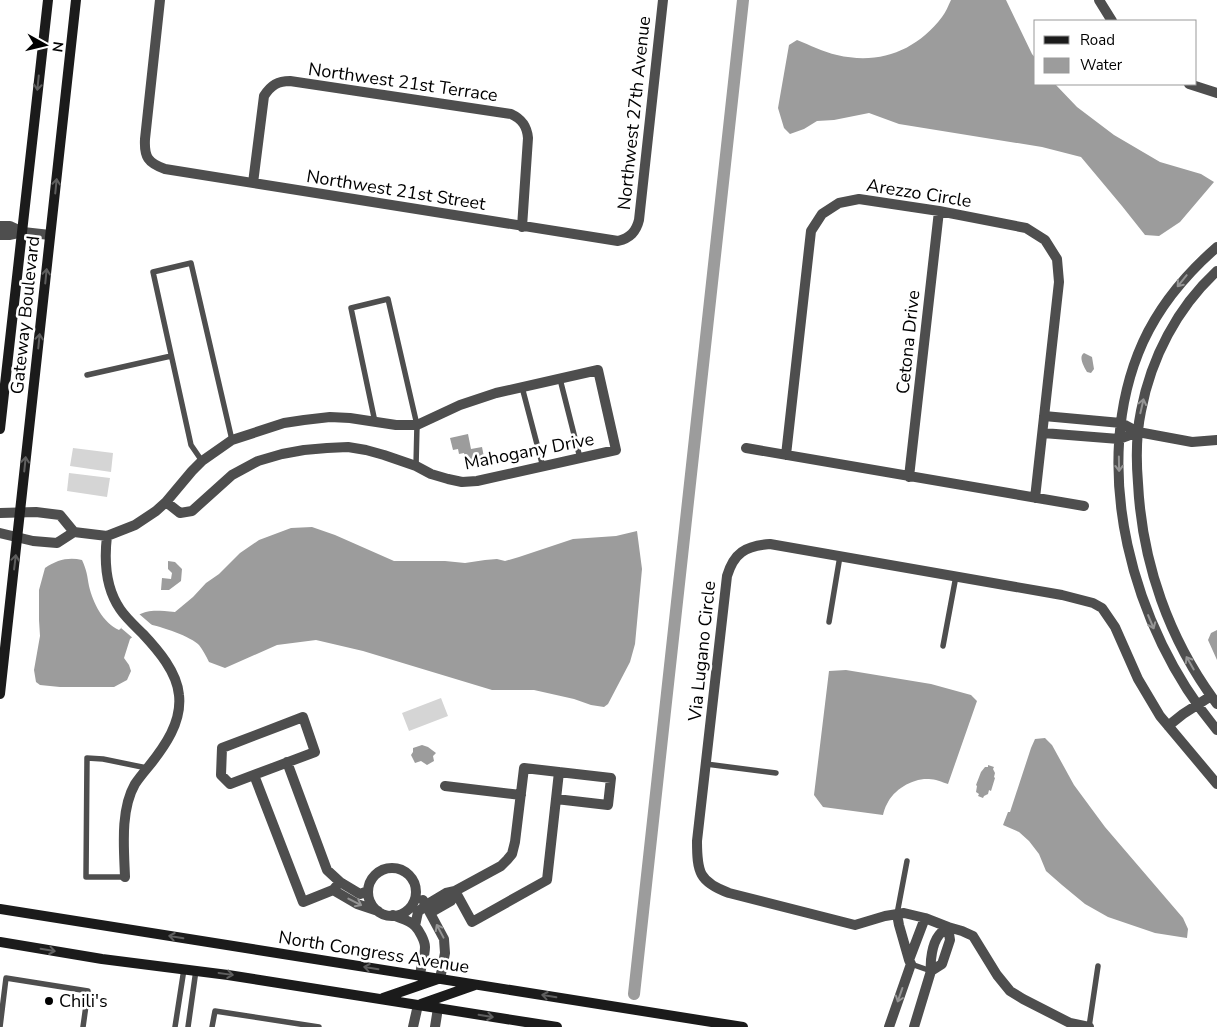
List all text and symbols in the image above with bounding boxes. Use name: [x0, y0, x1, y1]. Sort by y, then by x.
street label: Northwest 27th Avenue: [612, 15, 656, 211]
north arrow: [20, 20, 70, 70]
legend: [1034, 20, 1197, 85]
text: Road: [1080, 30, 1115, 50]
text: N: [47, 40, 68, 53]
text: Water: [1080, 55, 1123, 75]
street label: Northwest 21st Terrace: [307, 57, 499, 107]
one-way arrow: [34, 75, 43, 91]
street label: Northwest 21st Street: [305, 164, 488, 216]
street label: Arezzo Circle: [865, 173, 973, 213]
one-way arrow: [51, 179, 61, 195]
street label: Gateway Boulevard: [5, 235, 45, 395]
one-way arrow: [41, 268, 51, 284]
one-way arrow: [1177, 274, 1188, 287]
street label: Cetona Drive: [891, 289, 925, 395]
one-way arrow: [34, 333, 44, 349]
one-way arrow: [1138, 398, 1147, 414]
street label: Mahogany Drive: [462, 427, 596, 475]
one-way arrow: [1114, 455, 1124, 471]
one-way arrow: [20, 456, 30, 472]
one-way arrow: [10, 554, 20, 570]
street label: Via Lugano Circle: [683, 580, 721, 723]
one-way arrow: [1147, 614, 1157, 629]
one-way arrow: [1185, 656, 1195, 671]
one-way arrow: [348, 897, 363, 907]
one-way arrow: [435, 924, 445, 939]
street label: North Congress Avenue: [277, 925, 471, 979]
one-way arrow: [169, 931, 185, 941]
one-way arrow: [40, 945, 56, 955]
one-way arrow: [364, 962, 380, 972]
one-way arrow: [218, 970, 234, 980]
one-way arrow: [895, 987, 904, 1003]
place label: Chili's: [59, 989, 108, 1013]
one-way arrow: [542, 991, 558, 1001]
marker: Chili's: [43, 995, 55, 1007]
one-way arrow: [477, 1011, 493, 1021]

